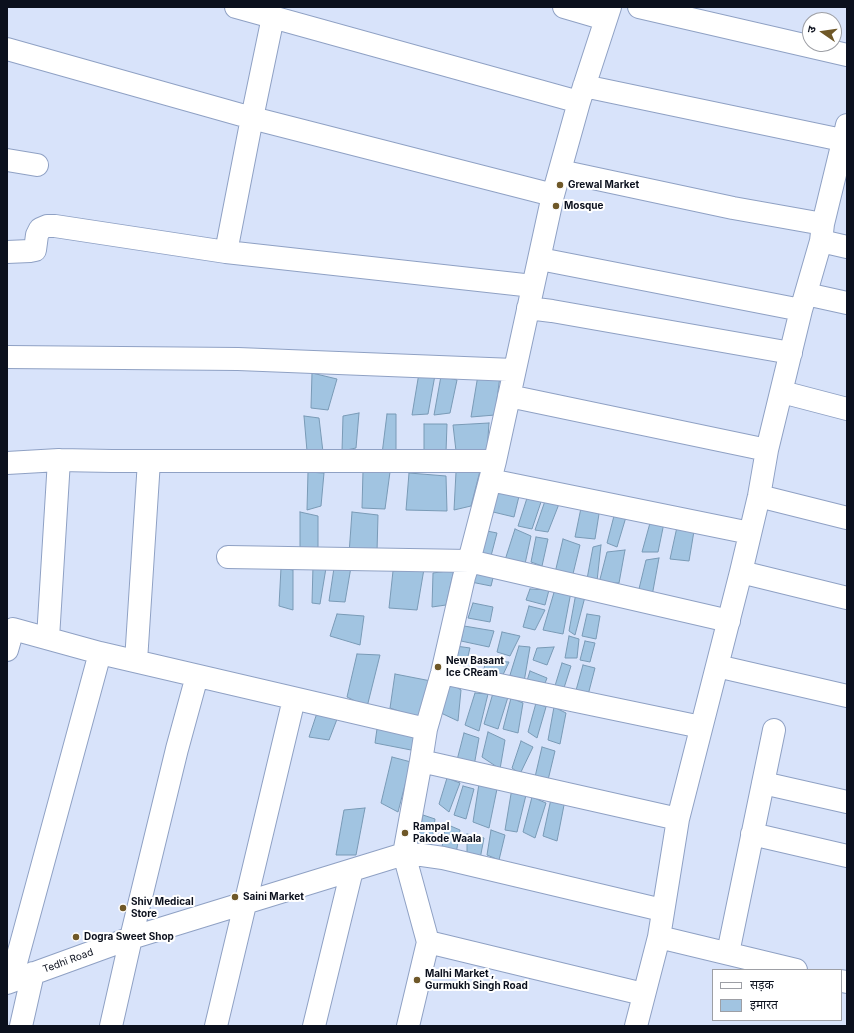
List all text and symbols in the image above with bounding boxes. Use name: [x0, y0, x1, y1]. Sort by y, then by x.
north arrow: [802, 12, 842, 52]
text: उ: [804, 25, 819, 34]
place label: Grewal Market: [568, 179, 639, 191]
marker: Grewal Market: [555, 180, 565, 190]
place label: Mosque: [564, 200, 604, 212]
marker: Mosque: [551, 201, 561, 211]
place label: New Basant Ice CReam: [446, 655, 504, 678]
marker: New Basant Ice CReam: [433, 662, 443, 672]
place label: Rampal Pakode Waala: [413, 821, 481, 844]
marker: Rampal Pakode Waala: [400, 828, 410, 838]
place label: Saini Market: [243, 891, 304, 903]
marker: Saini Market: [230, 892, 240, 902]
place label: Shiv Medical Store: [131, 896, 194, 920]
marker: Shiv Medical Store: [118, 903, 128, 913]
place label: Dogra Sweet Shop: [84, 931, 174, 943]
marker: Dogra Sweet Shop: [71, 932, 81, 942]
street label: Tedhi Road: [41, 946, 95, 976]
place label: Malhi Market , Gurmukh Singh Road: [425, 968, 528, 992]
legend: [712, 969, 842, 1021]
marker: Malhi Market , Gurmukh Singh Road: [412, 975, 422, 985]
text: सड़क: [750, 977, 774, 992]
text: इमारत: [750, 997, 778, 1012]

